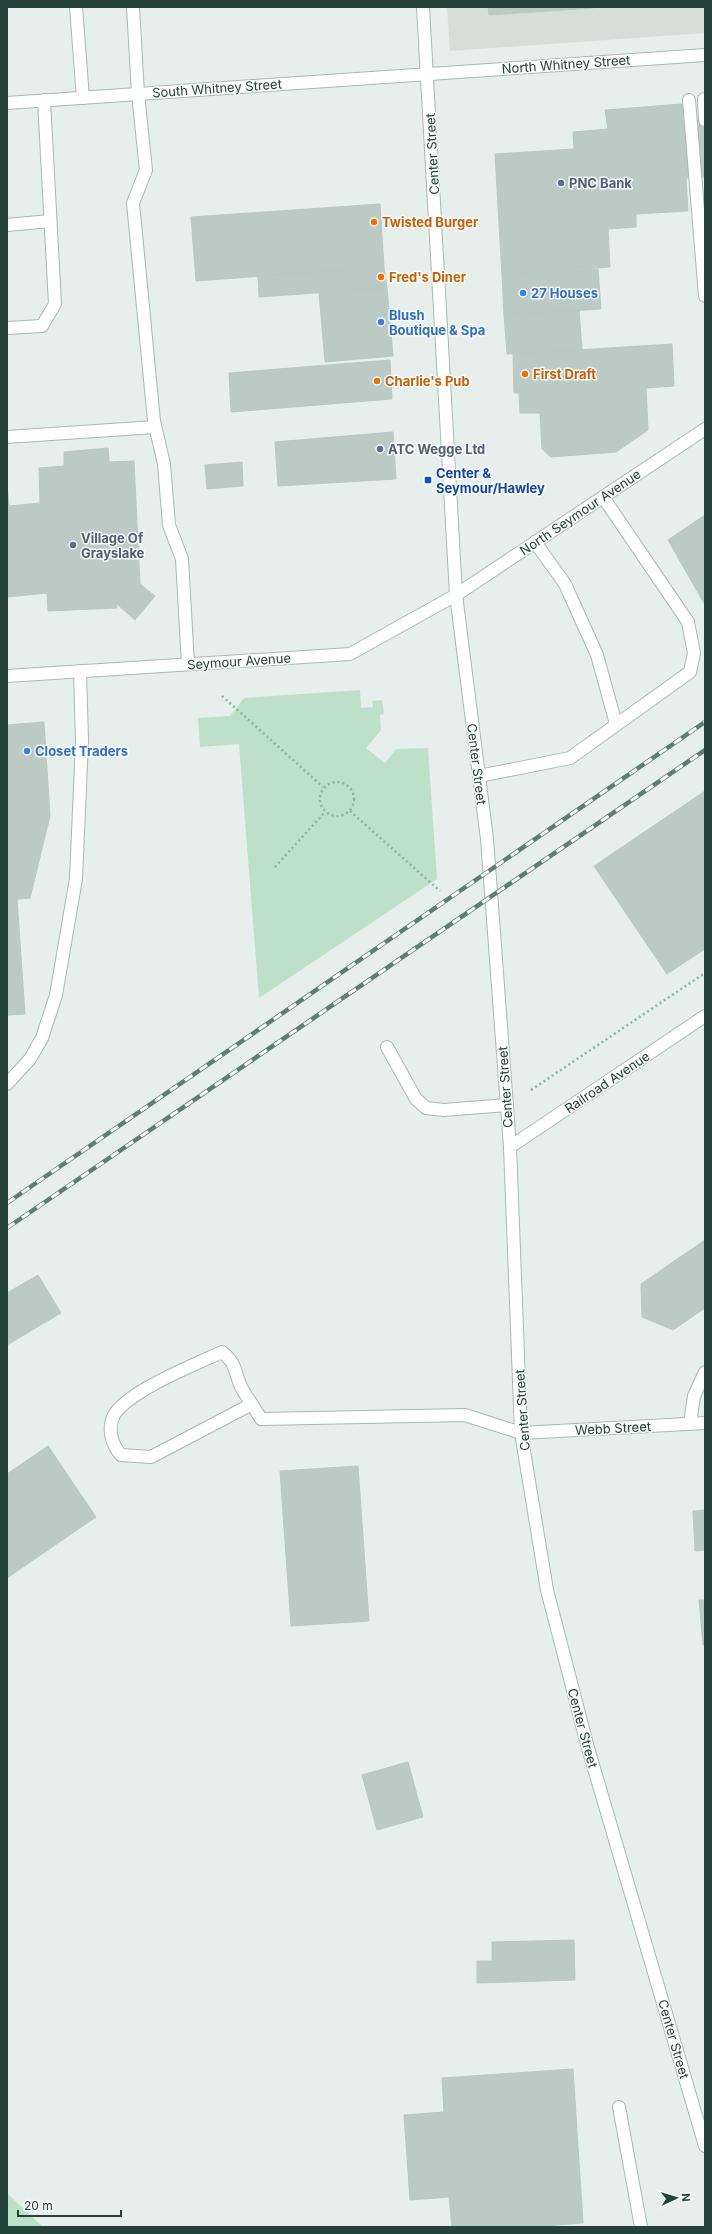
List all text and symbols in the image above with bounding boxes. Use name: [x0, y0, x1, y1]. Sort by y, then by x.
street label: North Whitney Street: [501, 52, 631, 76]
street label: South Whitney Street: [152, 75, 282, 101]
street label: Center Street: [422, 113, 442, 195]
place label: PNC Bank: [569, 175, 632, 191]
marker: PNC Bank: [556, 178, 566, 188]
place label: Twisted Burger: [382, 214, 479, 230]
marker: Twisted Burger: [369, 217, 379, 227]
place label: Fred's Diner: [389, 269, 467, 285]
marker: Fred's Diner: [376, 272, 386, 282]
place label: 27 Houses: [531, 285, 598, 301]
marker: 27 Houses: [518, 288, 528, 298]
place label: Blush Boutique & Spa: [389, 307, 485, 338]
marker: Blush Boutique & Spa: [376, 317, 386, 327]
place label: First Draft: [533, 366, 596, 382]
marker: First Draft: [520, 369, 530, 379]
place label: Charlie's Pub: [385, 373, 470, 389]
marker: Charlie's Pub: [372, 376, 382, 386]
place label: ATC Wegge Ltd: [388, 441, 485, 457]
marker: ATC Wegge Ltd: [375, 444, 385, 454]
place label: Center & Seymour/Hawley: [436, 465, 545, 496]
street label: North Seymour Avenue: [517, 466, 643, 558]
marker: Center & Seymour/Hawley: [423, 475, 433, 485]
place label: Village Of Grayslake: [81, 530, 145, 561]
marker: Village Of Grayslake: [68, 540, 78, 550]
street label: Seymour Avenue: [187, 649, 291, 673]
street label: Center Street: [464, 722, 490, 806]
place label: Closet Traders: [35, 743, 128, 759]
marker: Closet Traders: [22, 746, 32, 756]
street label: Center Street: [494, 1046, 516, 1128]
street label: Railroad Avenue: [561, 1048, 653, 1116]
street label: Center Street: [511, 1369, 533, 1451]
street label: Webb Street: [575, 1418, 651, 1438]
street label: Center Street: [565, 1686, 601, 1770]
street label: Center Street: [655, 1998, 693, 2080]
north arrow: [656, 2178, 696, 2218]
scale bar: [18, 2192, 121, 2218]
text: N: [679, 2193, 693, 2202]
text: 20 m: [24, 2198, 53, 2213]

